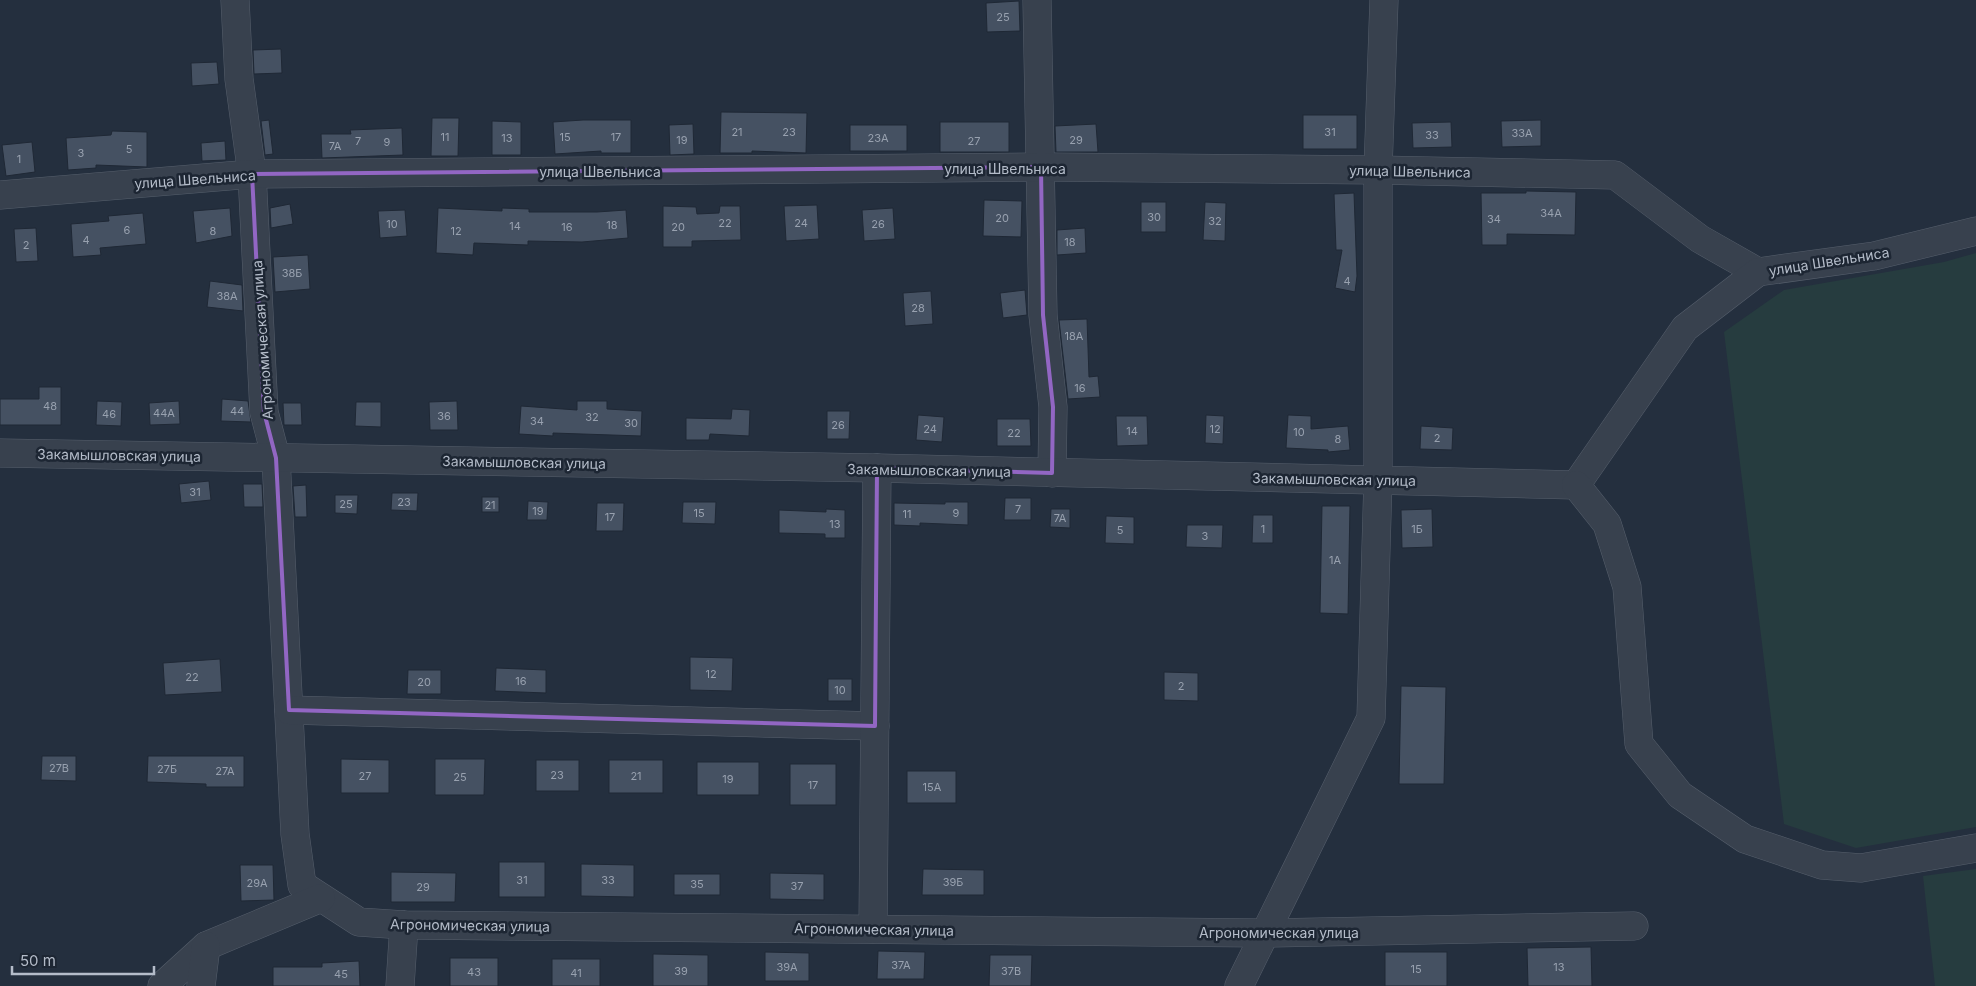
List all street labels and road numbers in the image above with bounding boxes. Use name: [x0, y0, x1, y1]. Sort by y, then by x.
street label: улица Швельниса: [944, 160, 1066, 177]
street label: улица Швельниса: [1349, 161, 1471, 181]
street label: улица Швельниса: [539, 163, 661, 180]
street label: улица Швельниса: [134, 166, 256, 192]
street label: улица Швельниса: [1768, 243, 1890, 279]
street label: Агрономическая улица: [248, 260, 276, 420]
street label: Закамышловская улица: [37, 445, 201, 465]
street label: Закамышловская улица: [442, 452, 606, 472]
street label: Закамышловская улица: [847, 460, 1011, 480]
street label: Закамышловская улица: [1252, 469, 1416, 489]
street label: Агрономическая улица: [390, 915, 550, 935]
street label: Агрономическая улица: [794, 919, 954, 939]
street label: Агрономическая улица: [1199, 924, 1359, 941]

